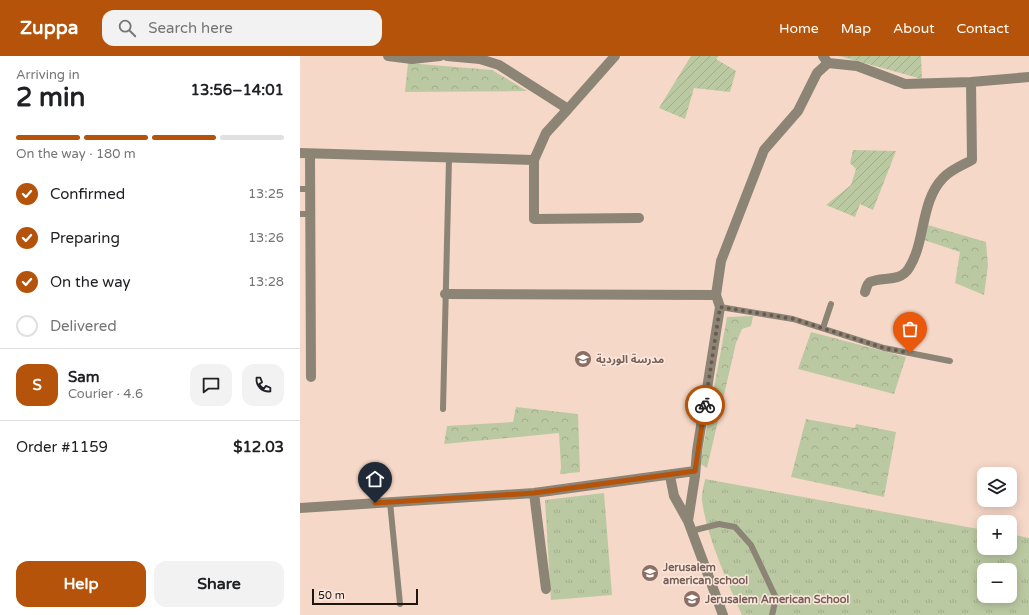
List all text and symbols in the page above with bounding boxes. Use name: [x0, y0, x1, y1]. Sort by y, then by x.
search box: [102, 10, 382, 46]
text: Zuppa: [20, 17, 78, 39]
icon: search: [116, 17, 138, 39]
text: Search here: [148, 19, 233, 37]
text: Home: [779, 20, 819, 37]
text: Map: [841, 20, 871, 37]
text: About: [893, 20, 935, 37]
text: Contact: [957, 20, 1009, 37]
text: Arriving in: [16, 67, 80, 83]
text: 13:56–14:01: [191, 81, 284, 99]
text: 2 min: [16, 82, 85, 113]
text: On the way · 180 m: [16, 146, 136, 162]
icon: check: [16, 183, 38, 205]
text: Confirmed: [50, 185, 125, 203]
text: 13:25: [248, 186, 284, 202]
icon: check: [16, 227, 38, 249]
text: Preparing: [50, 229, 120, 247]
text: 13:26: [248, 230, 284, 246]
icon: check: [16, 271, 38, 293]
text: On the way: [50, 273, 130, 291]
text: 13:28: [248, 274, 284, 290]
pin: [893, 312, 927, 353]
text: Delivered: [50, 317, 117, 335]
icon: bag: [899, 318, 921, 340]
school or university icon: مدرسة الوردية: [573, 349, 593, 369]
place label: مدرسة الوردية: [596, 353, 664, 366]
button: chat: [190, 364, 232, 406]
button: phone: [242, 364, 284, 406]
text: Sam: [68, 368, 99, 386]
text: S: [32, 376, 42, 394]
courier: [685, 385, 725, 425]
text: Courier · 4.6: [68, 386, 143, 402]
icon: bike: [694, 394, 716, 416]
text: Order #1159: [16, 438, 108, 456]
text: $12.03: [233, 438, 284, 456]
pin: [358, 462, 392, 503]
map controls: [977, 467, 1017, 603]
button: layers: [977, 467, 1017, 507]
icon: home: [364, 468, 386, 490]
button: +: [977, 515, 1017, 555]
button: Help: [16, 561, 146, 607]
button: Share: [154, 561, 284, 607]
place label: Jerusalem american school: [662, 561, 748, 587]
school or university icon: Jerusalem american school: [640, 563, 660, 583]
button: −: [977, 563, 1017, 603]
scale bar: [312, 587, 418, 606]
text: 50 m: [318, 589, 345, 602]
school or university icon: Jerusalem American School: [682, 589, 702, 609]
place label: Jerusalem American School: [704, 593, 849, 606]

